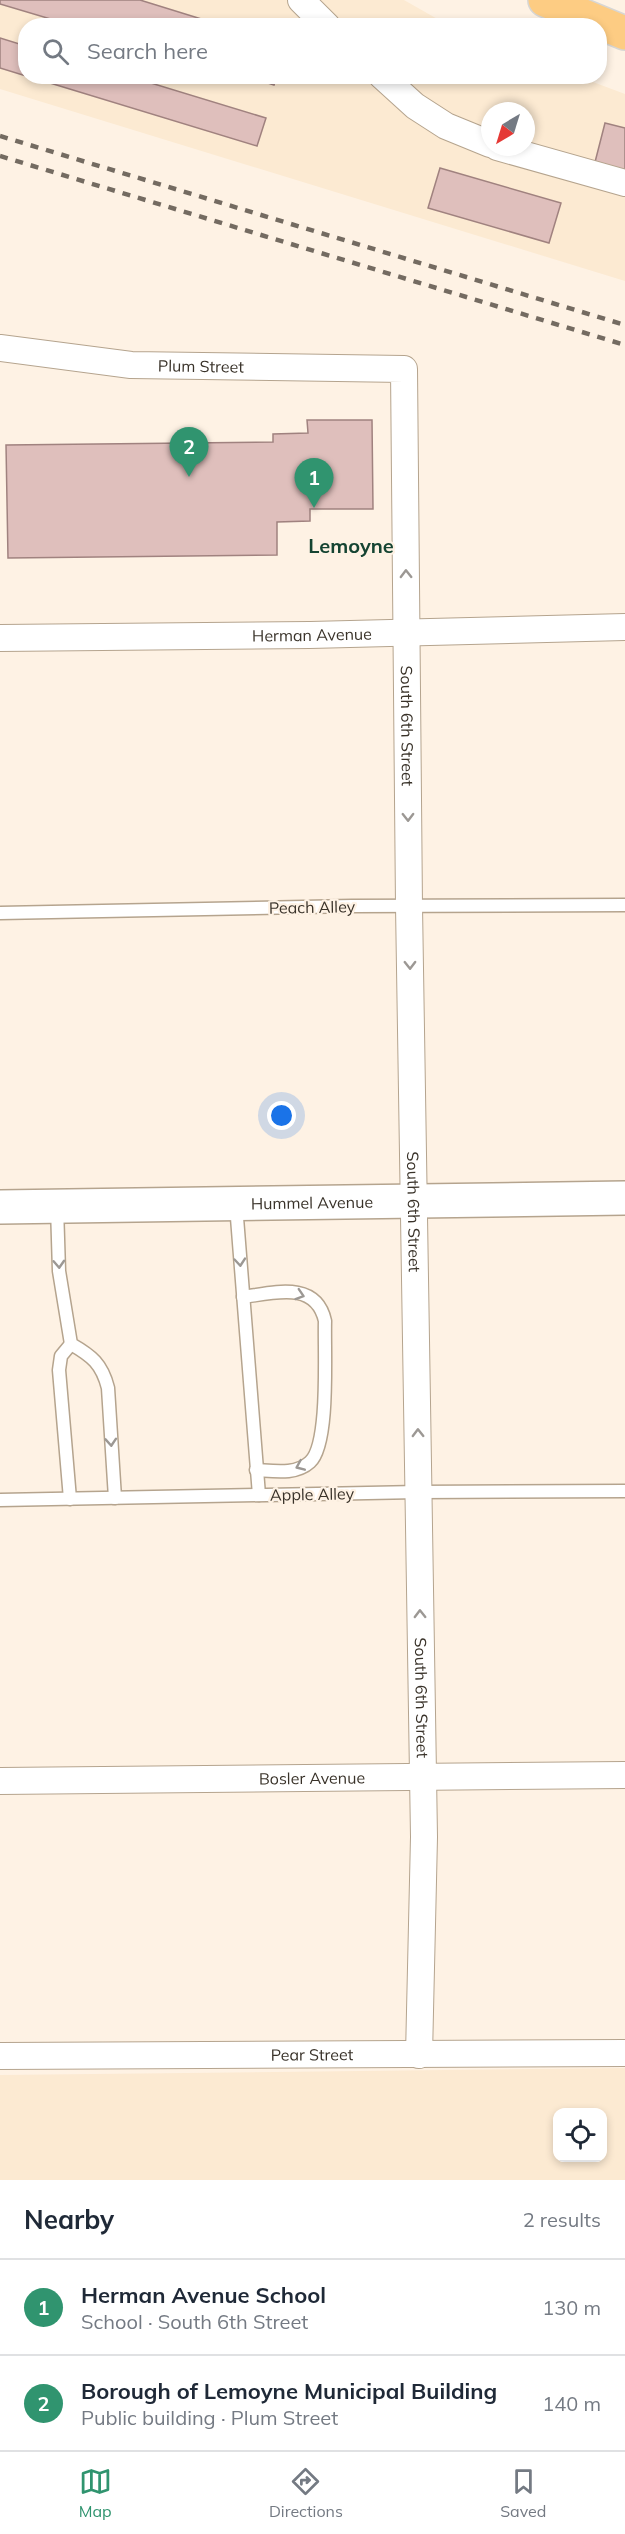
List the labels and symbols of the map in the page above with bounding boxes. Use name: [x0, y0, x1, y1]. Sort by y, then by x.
north arrow: [481, 102, 535, 156]
street label: Plum Street: [158, 355, 244, 377]
pin: 2: [170, 428, 208, 477]
pin: 1: [294, 458, 334, 508]
district label: Lemoyne: [308, 533, 394, 558]
one-way arrow: [400, 569, 412, 578]
street label: Herman Avenue: [252, 623, 372, 646]
street label: South 6th Street: [397, 665, 418, 787]
one-way arrow: [402, 812, 415, 821]
street label: Peach Alley: [269, 896, 356, 918]
one-way arrow: [404, 960, 417, 969]
your location: [267, 1101, 296, 1130]
street label: South 6th Street: [403, 1151, 425, 1273]
street label: Hummel Avenue: [251, 1192, 373, 1213]
one-way arrow: [233, 1258, 246, 1267]
one-way arrow: [53, 1260, 66, 1269]
one-way arrow: [294, 1287, 305, 1300]
one-way arrow: [411, 1429, 424, 1438]
one-way arrow: [104, 1437, 117, 1446]
one-way arrow: [295, 1459, 306, 1471]
street label: Apple Alley: [270, 1483, 355, 1505]
one-way arrow: [414, 1610, 426, 1619]
street label: South 6th Street: [411, 1637, 433, 1759]
street label: Bosler Avenue: [259, 1767, 365, 1789]
street label: Pear Street: [271, 2044, 354, 2065]

